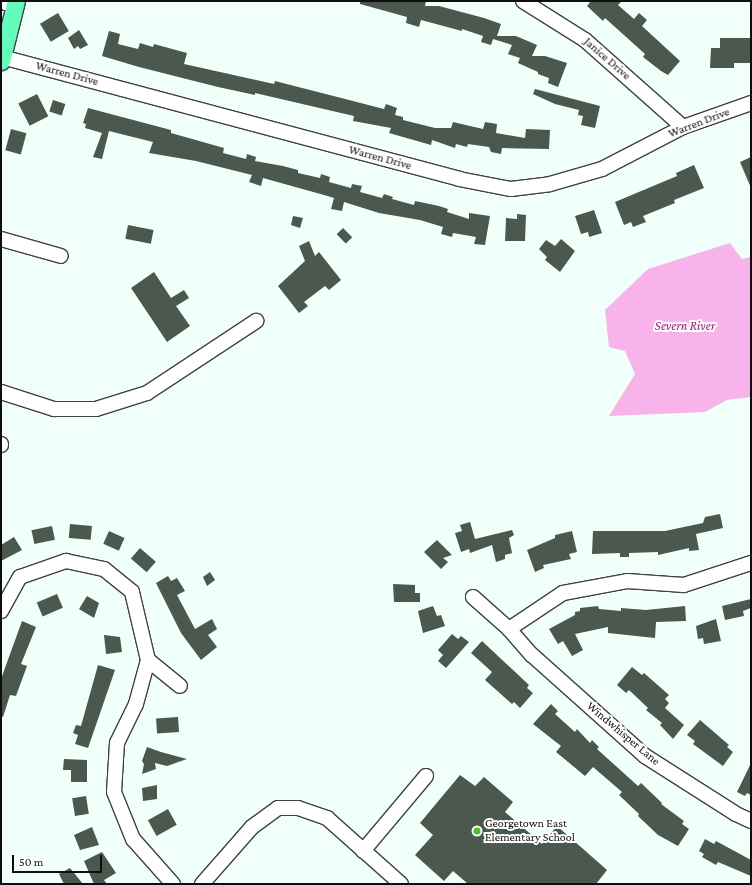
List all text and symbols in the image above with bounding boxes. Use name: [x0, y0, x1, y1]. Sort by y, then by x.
street label: Janice Drive: [581, 35, 633, 83]
street label: Warren Drive: [34, 59, 100, 89]
street label: Warren Drive: [666, 105, 732, 141]
street label: Warren Drive: [347, 143, 413, 173]
water label: Severn River: [655, 318, 715, 334]
street label: Windwhisper Lane: [583, 699, 663, 769]
place label: Georgetown East Elementary School: [485, 817, 575, 845]
marker: Georgetown East Elementary School: [472, 826, 482, 836]
scale bar: [14, 847, 104, 873]
text: 50 m: [19, 855, 43, 869]

